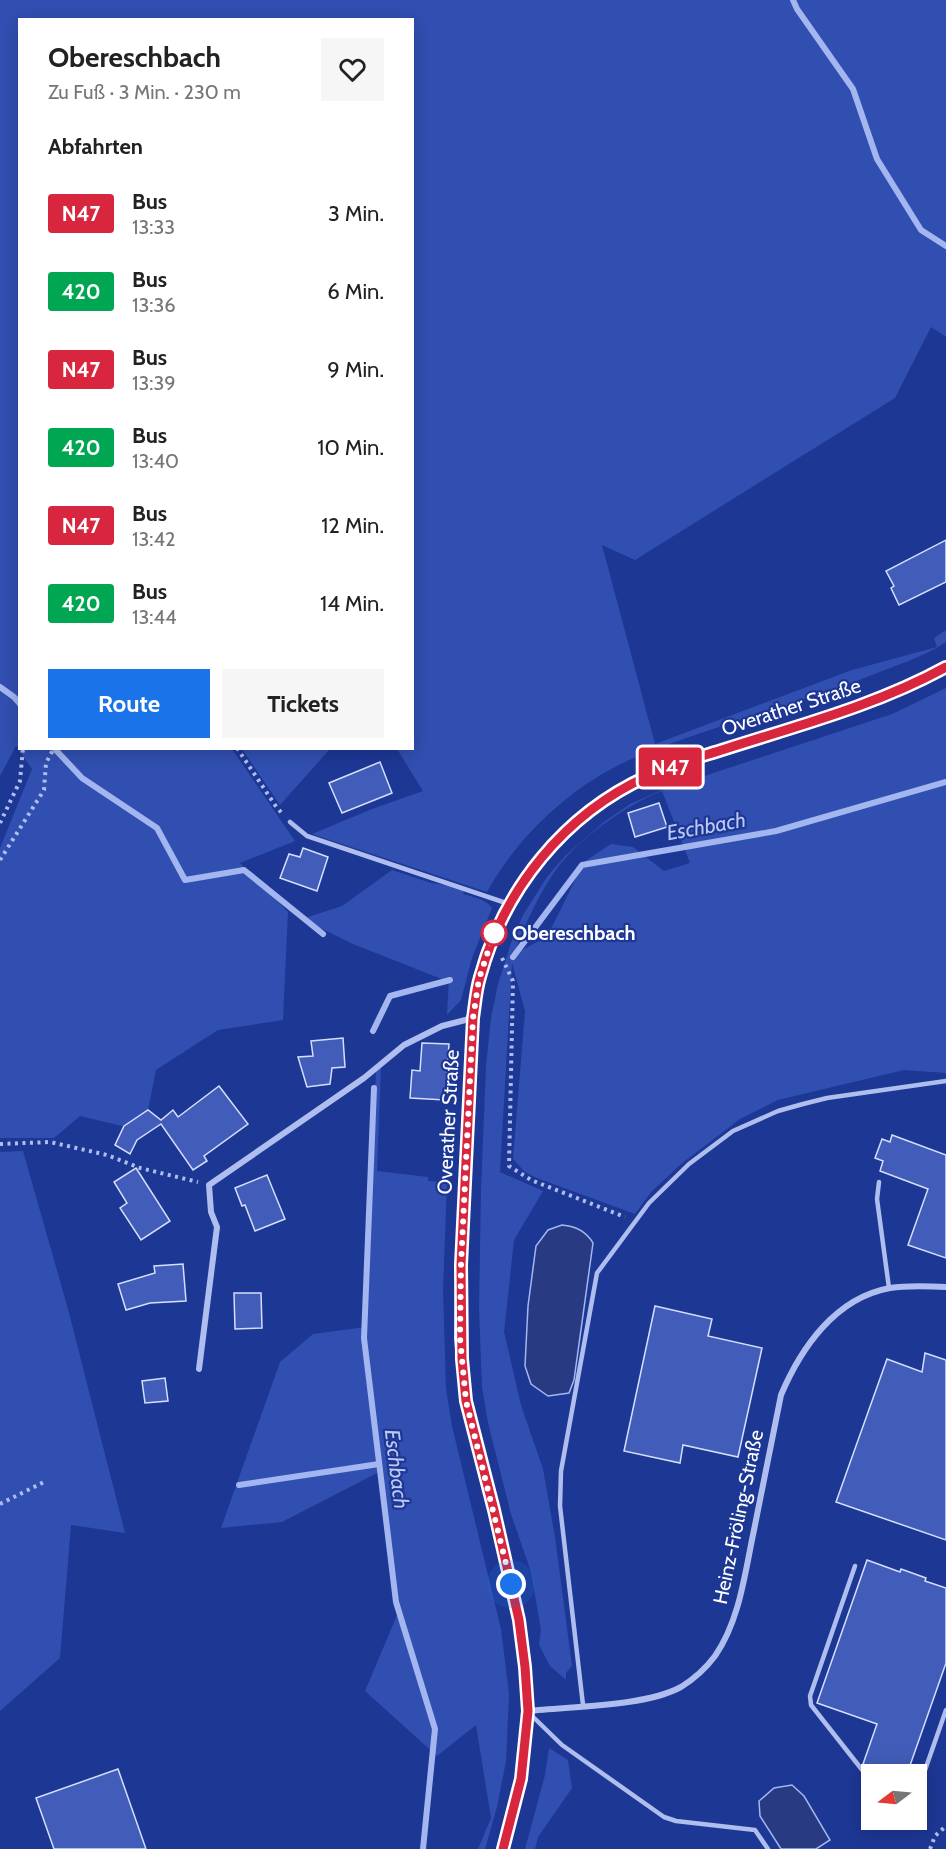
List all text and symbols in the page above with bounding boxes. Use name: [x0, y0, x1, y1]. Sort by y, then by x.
button: heart: [321, 38, 384, 101]
text: Obereschbach: [48, 40, 221, 74]
text: Zu Fuß · 3 Min. · 230 m: [48, 80, 241, 104]
text: Abfahrten: [48, 133, 143, 160]
text: Bus: [132, 188, 167, 215]
text: 3 Min.: [328, 200, 384, 227]
text: N47: [62, 201, 100, 226]
text: 13:33: [132, 215, 175, 239]
text: Bus: [132, 266, 167, 293]
text: 6 Min.: [327, 278, 384, 305]
text: 420: [62, 279, 100, 304]
text: 13:36: [132, 293, 176, 317]
text: Bus: [132, 344, 167, 371]
text: 9 Min.: [327, 356, 384, 383]
text: N47: [62, 357, 100, 382]
text: 13:39: [132, 371, 176, 395]
text: Bus: [132, 422, 167, 449]
text: 10 Min.: [317, 434, 384, 461]
text: 420: [62, 435, 100, 460]
text: 13:40: [132, 449, 179, 473]
text: Bus: [132, 500, 167, 527]
text: 12 Min.: [321, 512, 384, 539]
text: N47: [62, 513, 100, 538]
text: 13:42: [132, 527, 176, 551]
text: Bus: [132, 578, 167, 605]
text: 14 Min.: [320, 590, 384, 617]
text: 420: [62, 591, 100, 616]
text: 13:44: [132, 605, 177, 629]
button: Route: [48, 669, 210, 738]
button: Tickets: [222, 669, 384, 738]
street label: Overather Straße: [718, 673, 864, 741]
line badge: N47: [636, 748, 704, 786]
text: N47: [651, 755, 689, 780]
water label: Eschbach: [664, 807, 748, 845]
marker: Obereschbach: [481, 920, 507, 946]
place label: Obereschbach: [512, 921, 636, 945]
street label: Overather Straße: [432, 1049, 464, 1195]
water label: Eschbach: [380, 1428, 414, 1510]
street label: Heinz-Fröling-Straße: [708, 1428, 768, 1606]
your location: [496, 1569, 526, 1599]
north arrow: [861, 1764, 927, 1830]
map controls: [861, 1764, 927, 1830]

